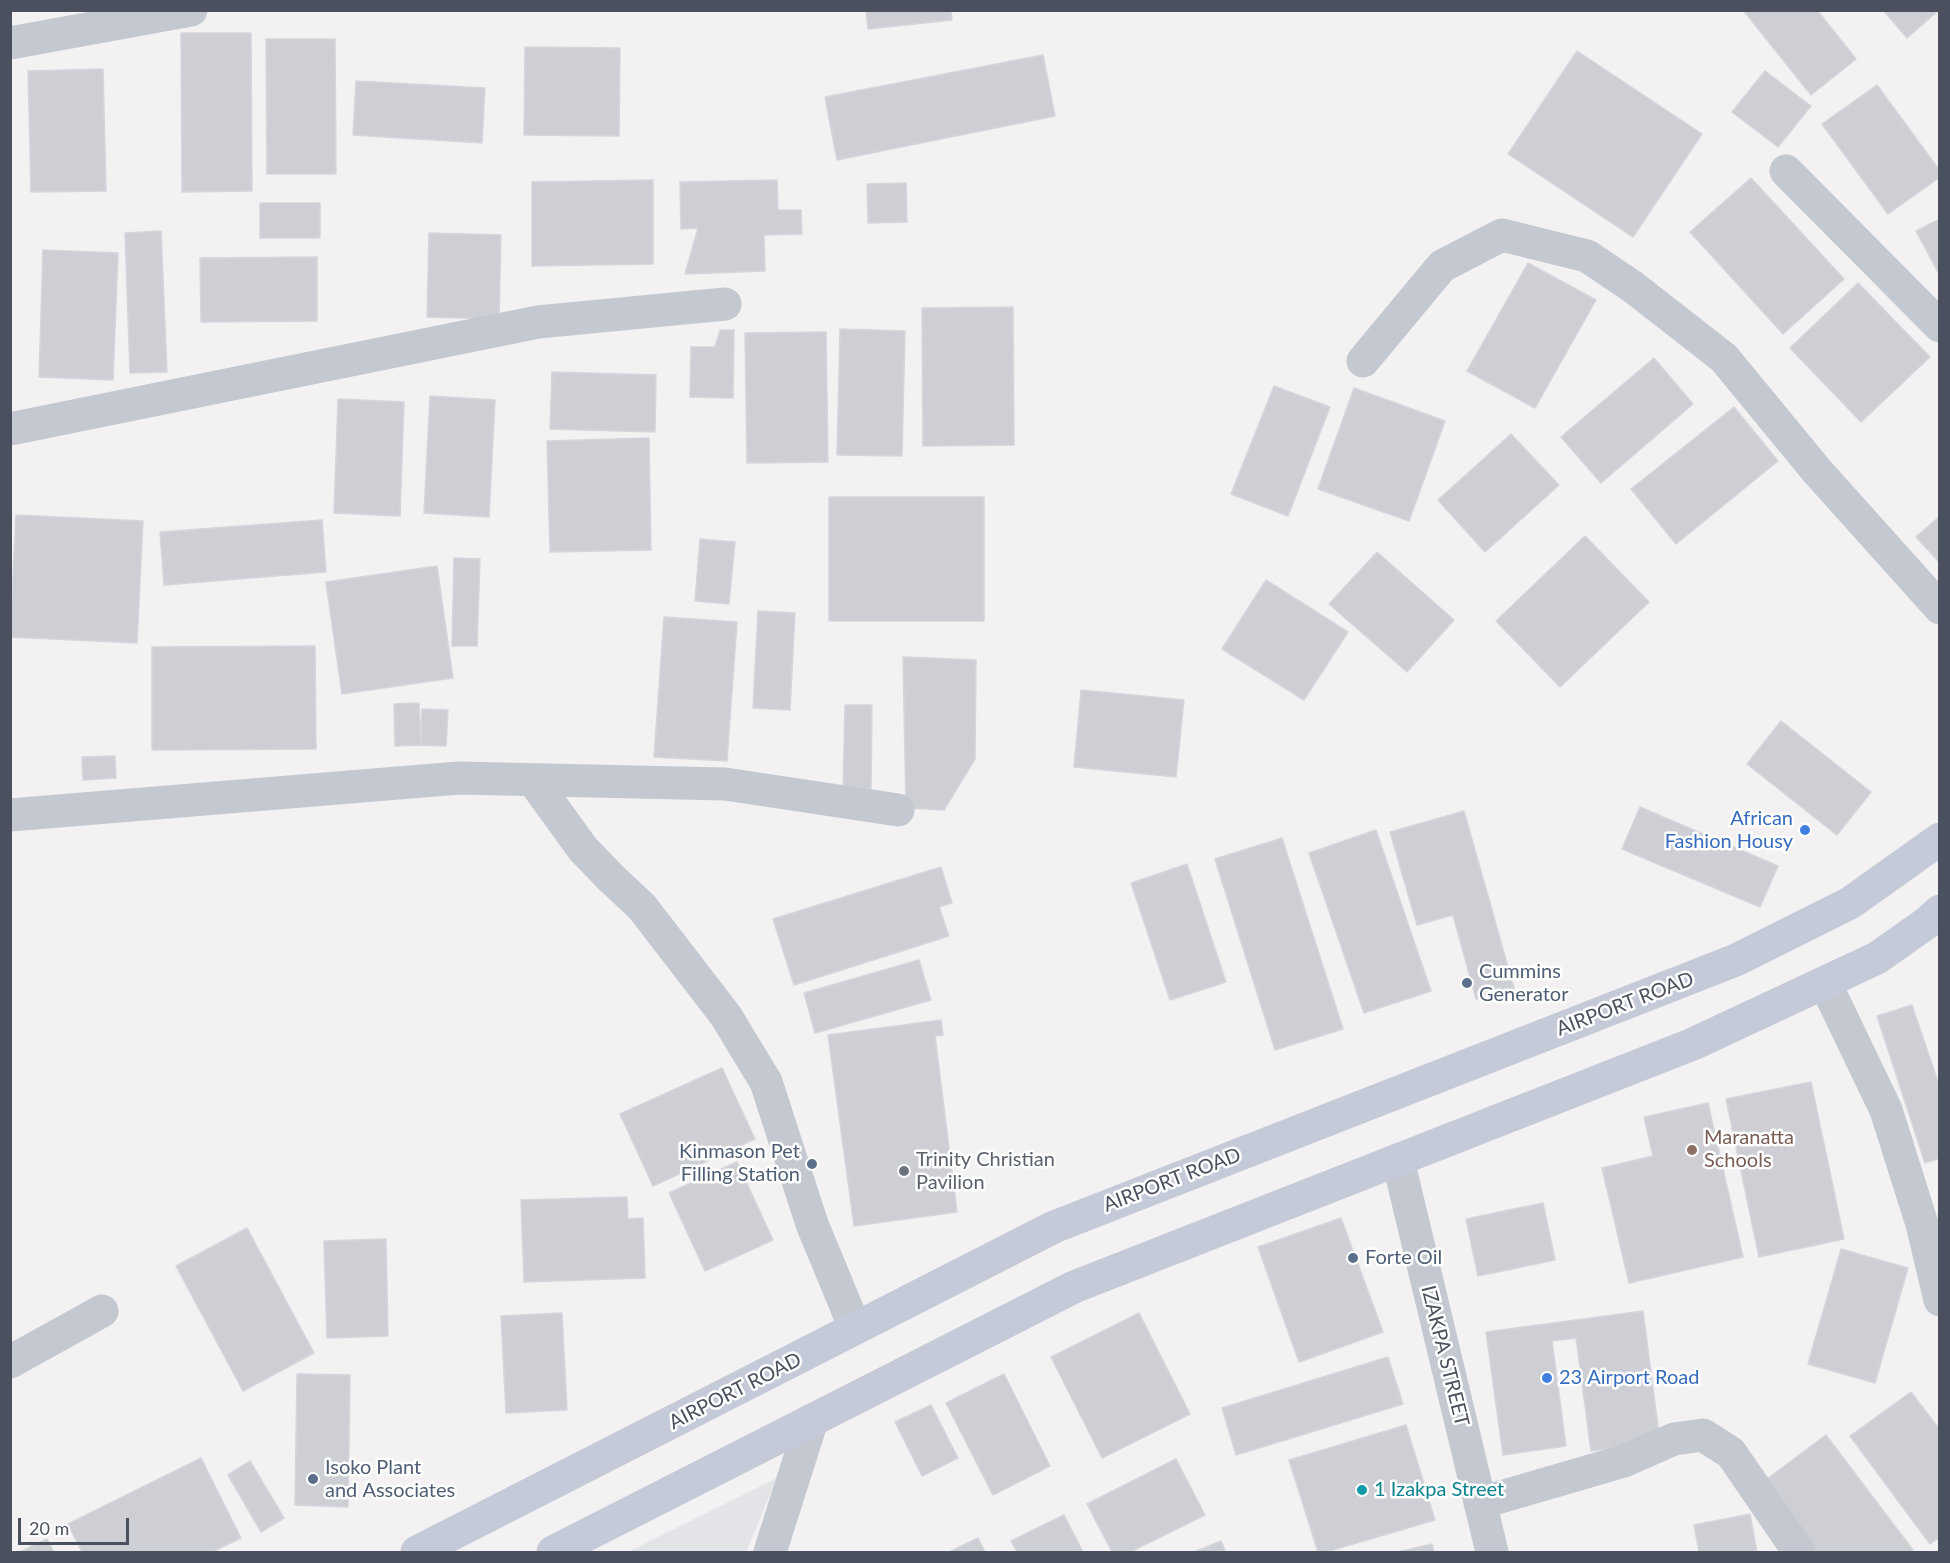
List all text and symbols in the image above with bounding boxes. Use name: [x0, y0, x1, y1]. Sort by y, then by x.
place label: African Fashion Housy: [1665, 807, 1793, 854]
marker: African Fashion Housy: [1798, 823, 1812, 837]
place label: Cummins Generator: [1479, 960, 1568, 1007]
street label: AIRPORT ROAD: [1553, 967, 1697, 1041]
marker: Cummins Generator: [1460, 976, 1474, 990]
place label: Maranatta Schools: [1704, 1126, 1794, 1173]
place label: Kinmason Pet Filling Station: [679, 1140, 800, 1187]
street label: AIRPORT ROAD: [1100, 1143, 1244, 1217]
marker: Maranatta Schools: [1685, 1143, 1699, 1157]
place label: Trinity Christian Pavilion: [916, 1148, 1055, 1195]
marker: Kinmason Pet Filling Station: [805, 1157, 819, 1171]
marker: Trinity Christian Pavilion: [897, 1164, 911, 1178]
place label: Forte Oil: [1365, 1246, 1442, 1270]
marker: Forte Oil: [1346, 1251, 1360, 1265]
street label: IZAKPA STREET: [1416, 1283, 1474, 1429]
street label: AIRPORT ROAD: [665, 1347, 805, 1435]
place label: 23 Airport Road: [1559, 1366, 1699, 1390]
marker: 23 Airport Road: [1540, 1371, 1554, 1385]
place label: Isoko Plant and Associates: [325, 1456, 455, 1503]
marker: Isoko Plant and Associates: [306, 1472, 320, 1486]
place label: 1 Izakpa Street: [1374, 1478, 1504, 1502]
marker: 1 Izakpa Street: [1355, 1483, 1369, 1497]
scale bar: [21, 1506, 132, 1544]
text: 20 m: [29, 1517, 69, 1539]

